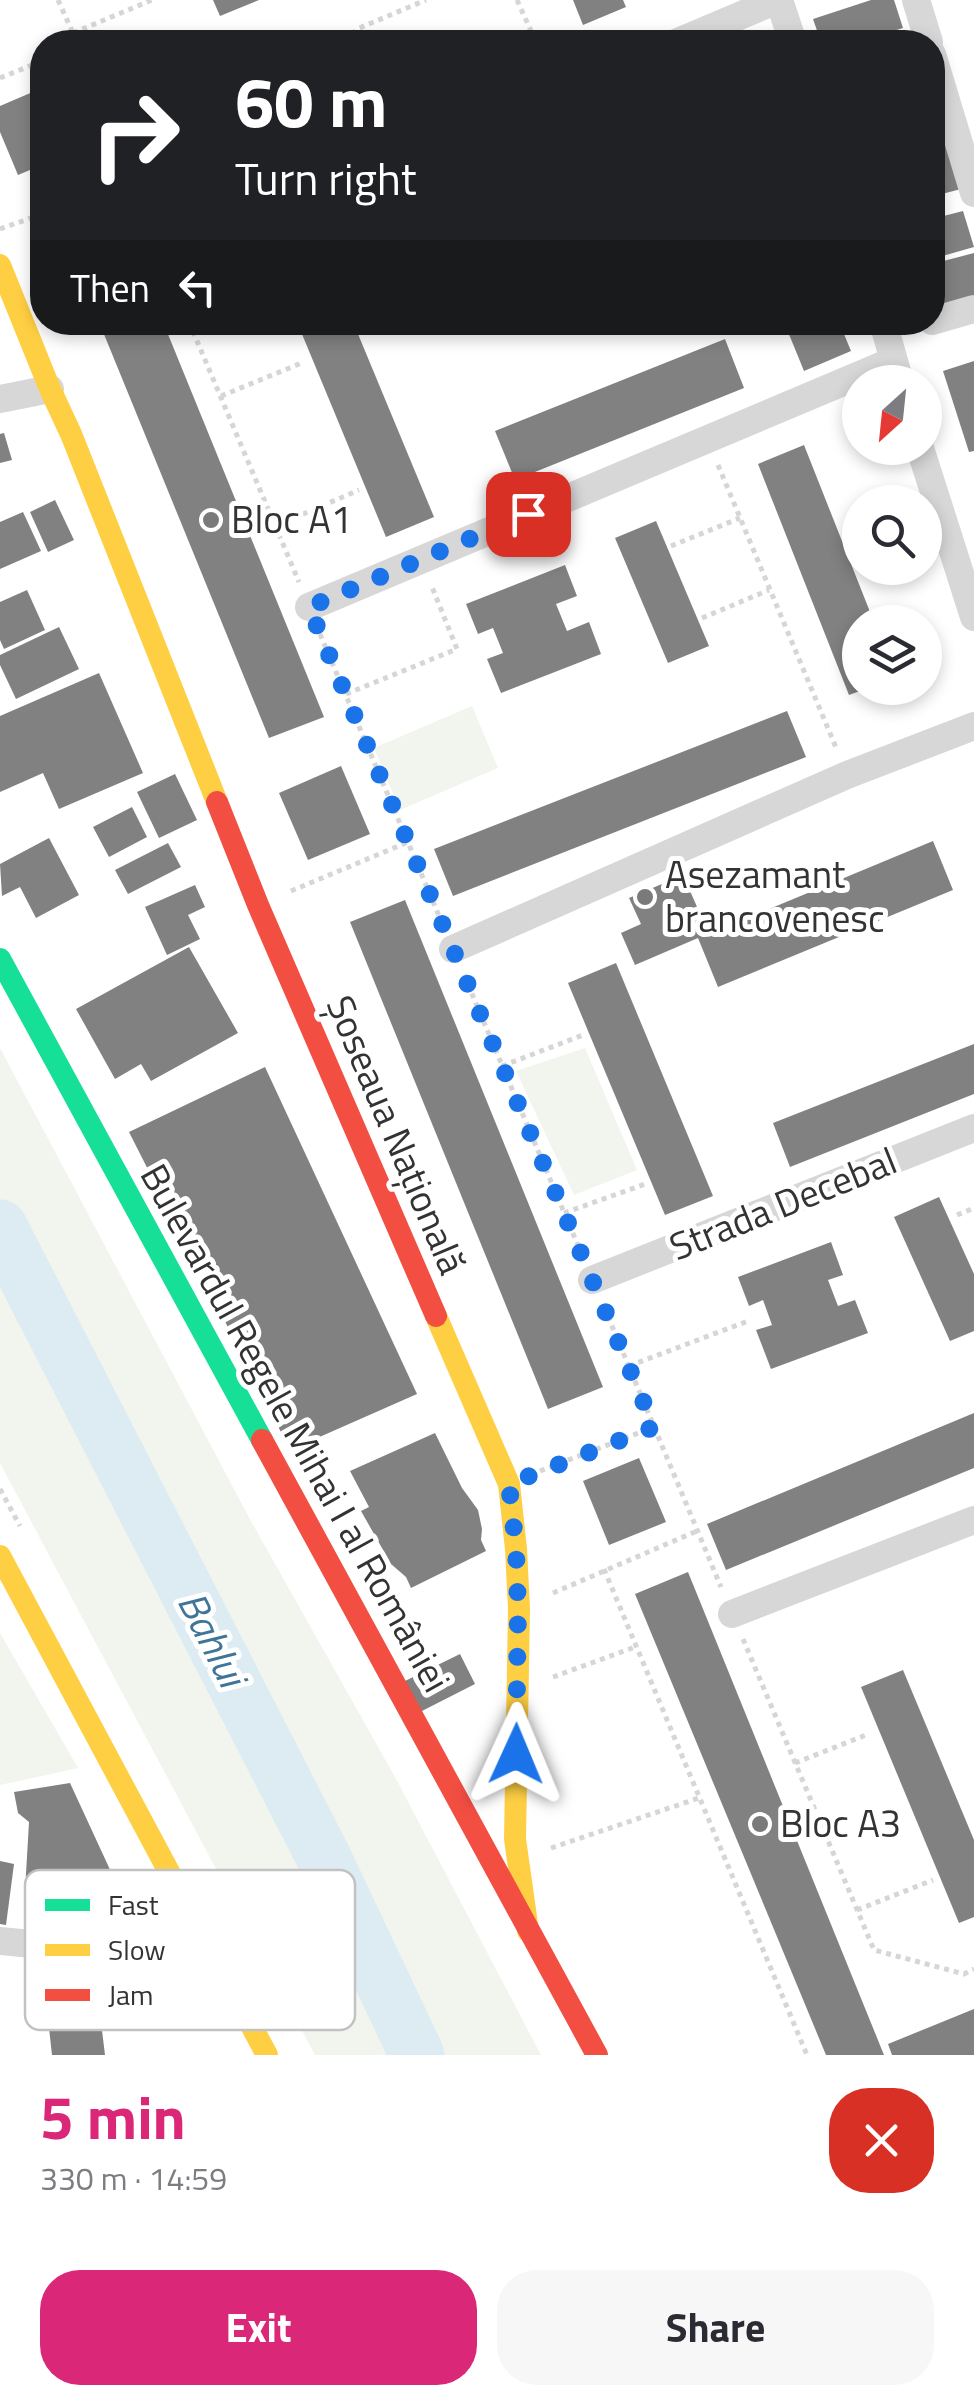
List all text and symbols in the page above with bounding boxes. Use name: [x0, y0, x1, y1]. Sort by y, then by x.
text: 60 m: [235, 48, 388, 154]
icon: right: [70, 70, 200, 200]
text: Turn right: [235, 144, 417, 212]
text: Then: [70, 259, 150, 317]
icon: left: [170, 260, 225, 315]
north arrow: [842, 365, 942, 465]
map controls: [842, 365, 942, 705]
pin: [486, 472, 571, 557]
button: search: [842, 485, 942, 585]
icon: arrive: [501, 487, 556, 542]
place label: Bloc A1: [231, 490, 352, 548]
marker: Bloc A1: [200, 509, 222, 531]
button: layers: [842, 605, 942, 705]
place label: Asezamant brancovenesc: [665, 845, 885, 947]
marker: Asezamant brancovenesc: [634, 886, 656, 908]
street label: Șoseaua Națională: [312, 986, 482, 1283]
street label: Strada Decebal: [660, 1131, 905, 1275]
street label: Bulevardul Regele Mihai I al României: [126, 1153, 466, 1702]
water label: Bahlui: [163, 1580, 264, 1701]
position arrow: [464, 1702, 568, 1806]
place label: Bloc A3: [780, 1794, 901, 1852]
marker: Bloc A3: [749, 1813, 771, 1835]
legend: [25, 1870, 355, 2030]
text: Fast: [108, 1883, 159, 1926]
text: Slow: [108, 1928, 166, 1971]
text: Jam: [108, 1973, 154, 2016]
text: 5 min: [40, 2071, 186, 2162]
button: close: [829, 2088, 934, 2193]
text: 330 m · 14:59: [40, 2154, 227, 2202]
button: Exit: [40, 2270, 477, 2385]
button: Share: [497, 2270, 934, 2385]

